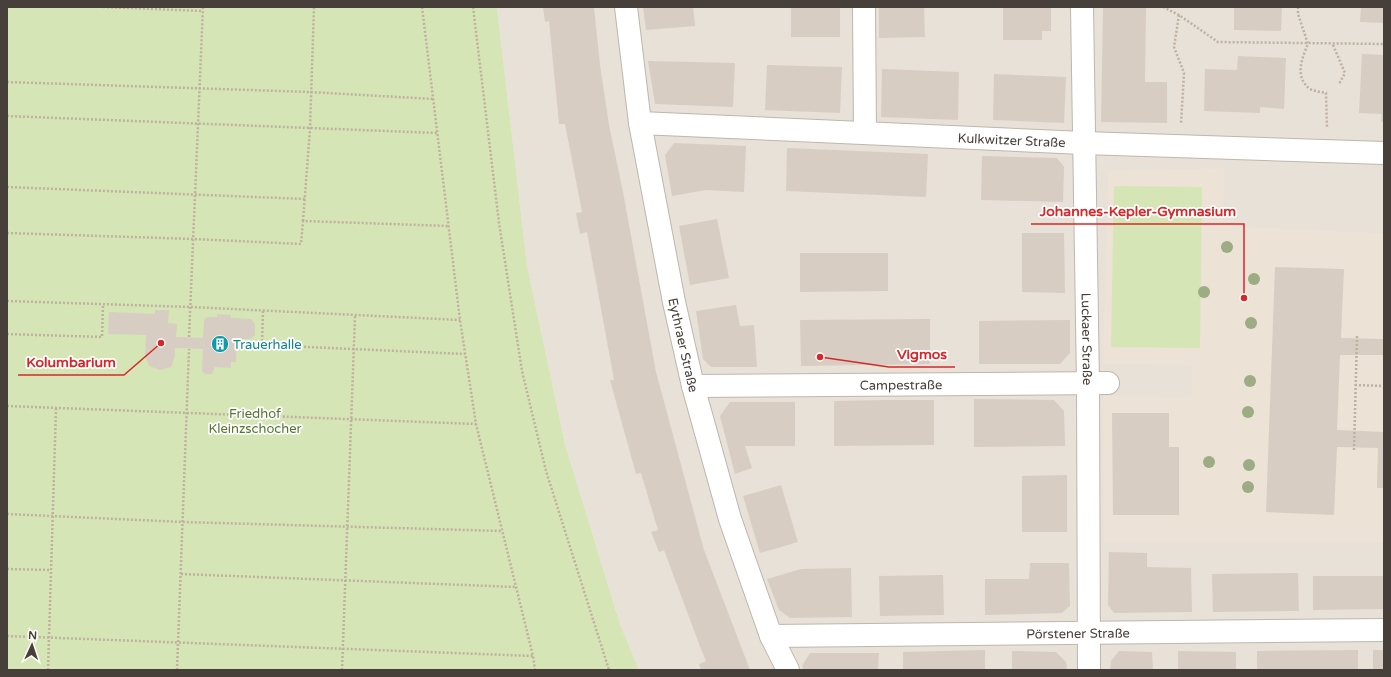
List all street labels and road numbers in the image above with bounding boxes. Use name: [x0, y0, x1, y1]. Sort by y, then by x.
street label: Kulkwitzer Straße: [957, 130, 1066, 151]
street label: Luckaer Straße: [1078, 293, 1095, 385]
street label: Eythraer Straße: [664, 296, 701, 394]
street label: Campestraße: [860, 377, 942, 394]
street label: Pörstener Straße: [1026, 625, 1130, 643]

